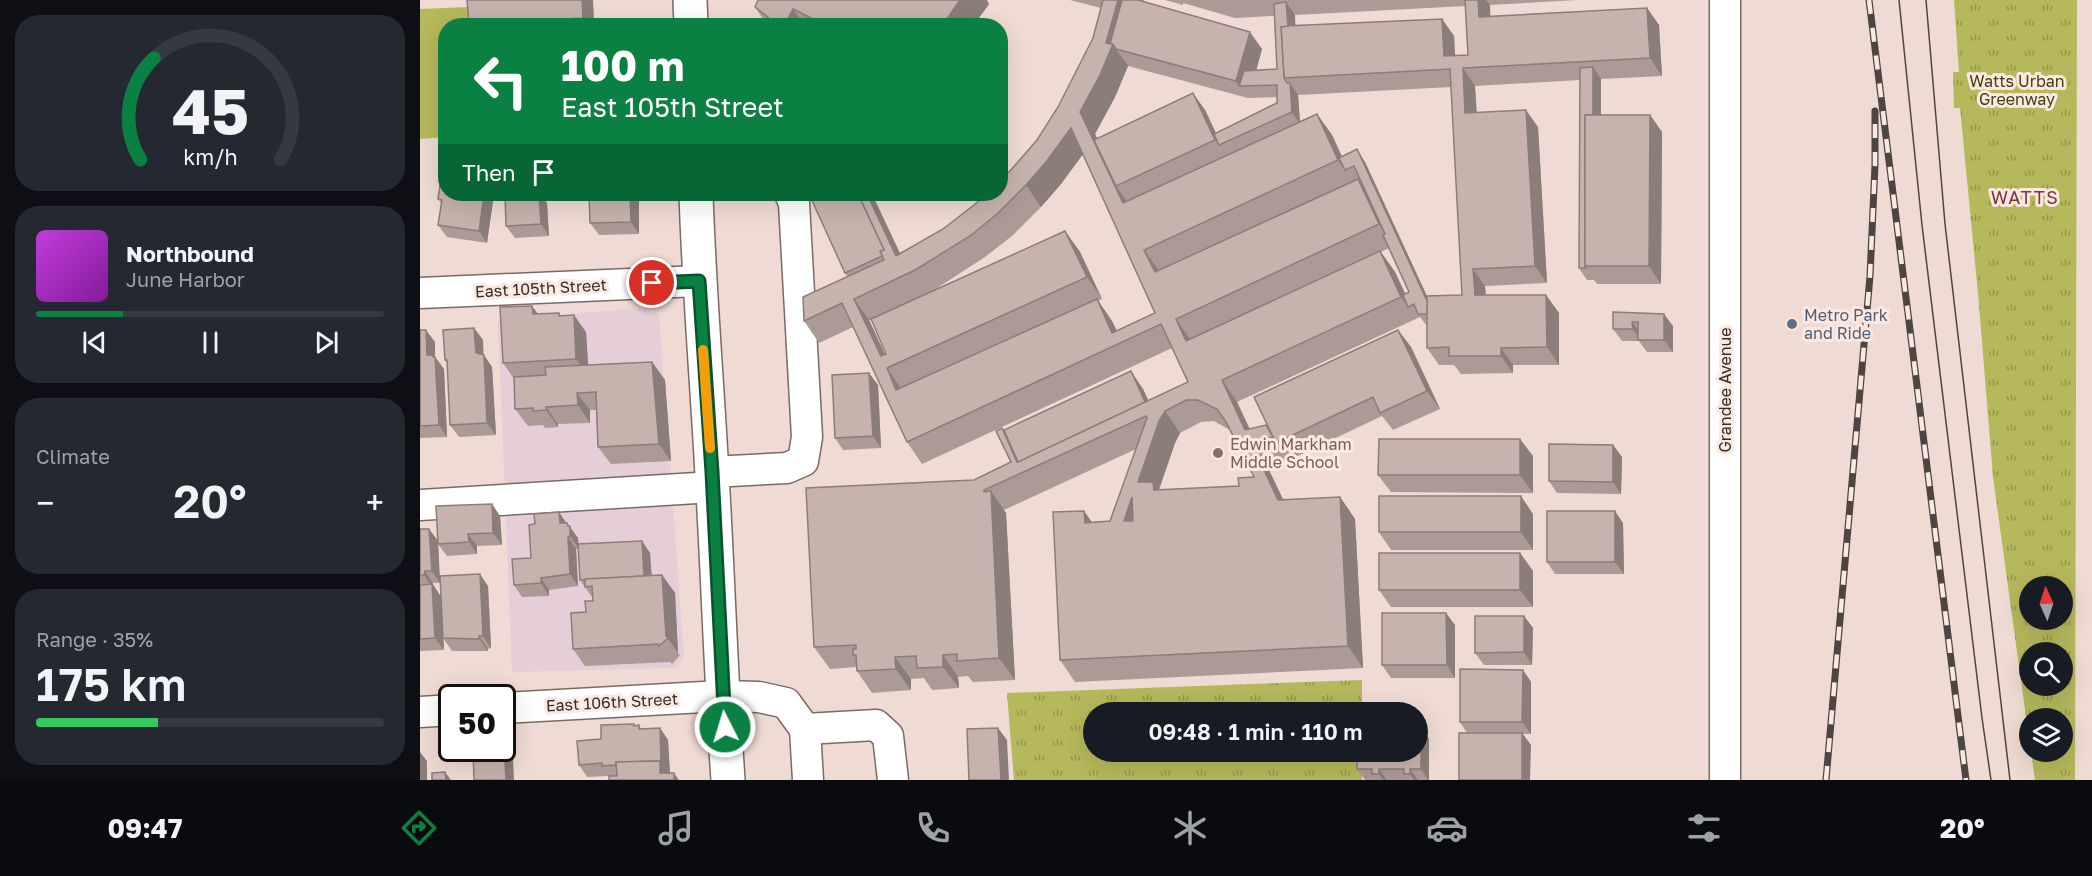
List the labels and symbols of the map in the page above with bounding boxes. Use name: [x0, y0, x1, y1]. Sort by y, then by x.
park label: Watts Urban Greenway: [1969, 71, 2065, 109]
district label: WATTS: [1991, 186, 2059, 208]
pin: [626, 257, 677, 308]
street label: East 105th Street: [475, 275, 607, 301]
place label: Metro Park and Ride: [1804, 305, 1888, 343]
marker: Metro Park and Ride: [1785, 317, 1799, 331]
street label: Grandee Avenue: [1715, 327, 1735, 453]
place label: Edwin Markham Middle School: [1230, 434, 1352, 472]
marker: Edwin Markham Middle School: [1211, 446, 1225, 460]
north arrow: [2019, 576, 2073, 630]
speed limit sign: 50: [438, 684, 516, 762]
street label: East 106th Street: [545, 689, 679, 715]
position arrow: [693, 695, 757, 759]

